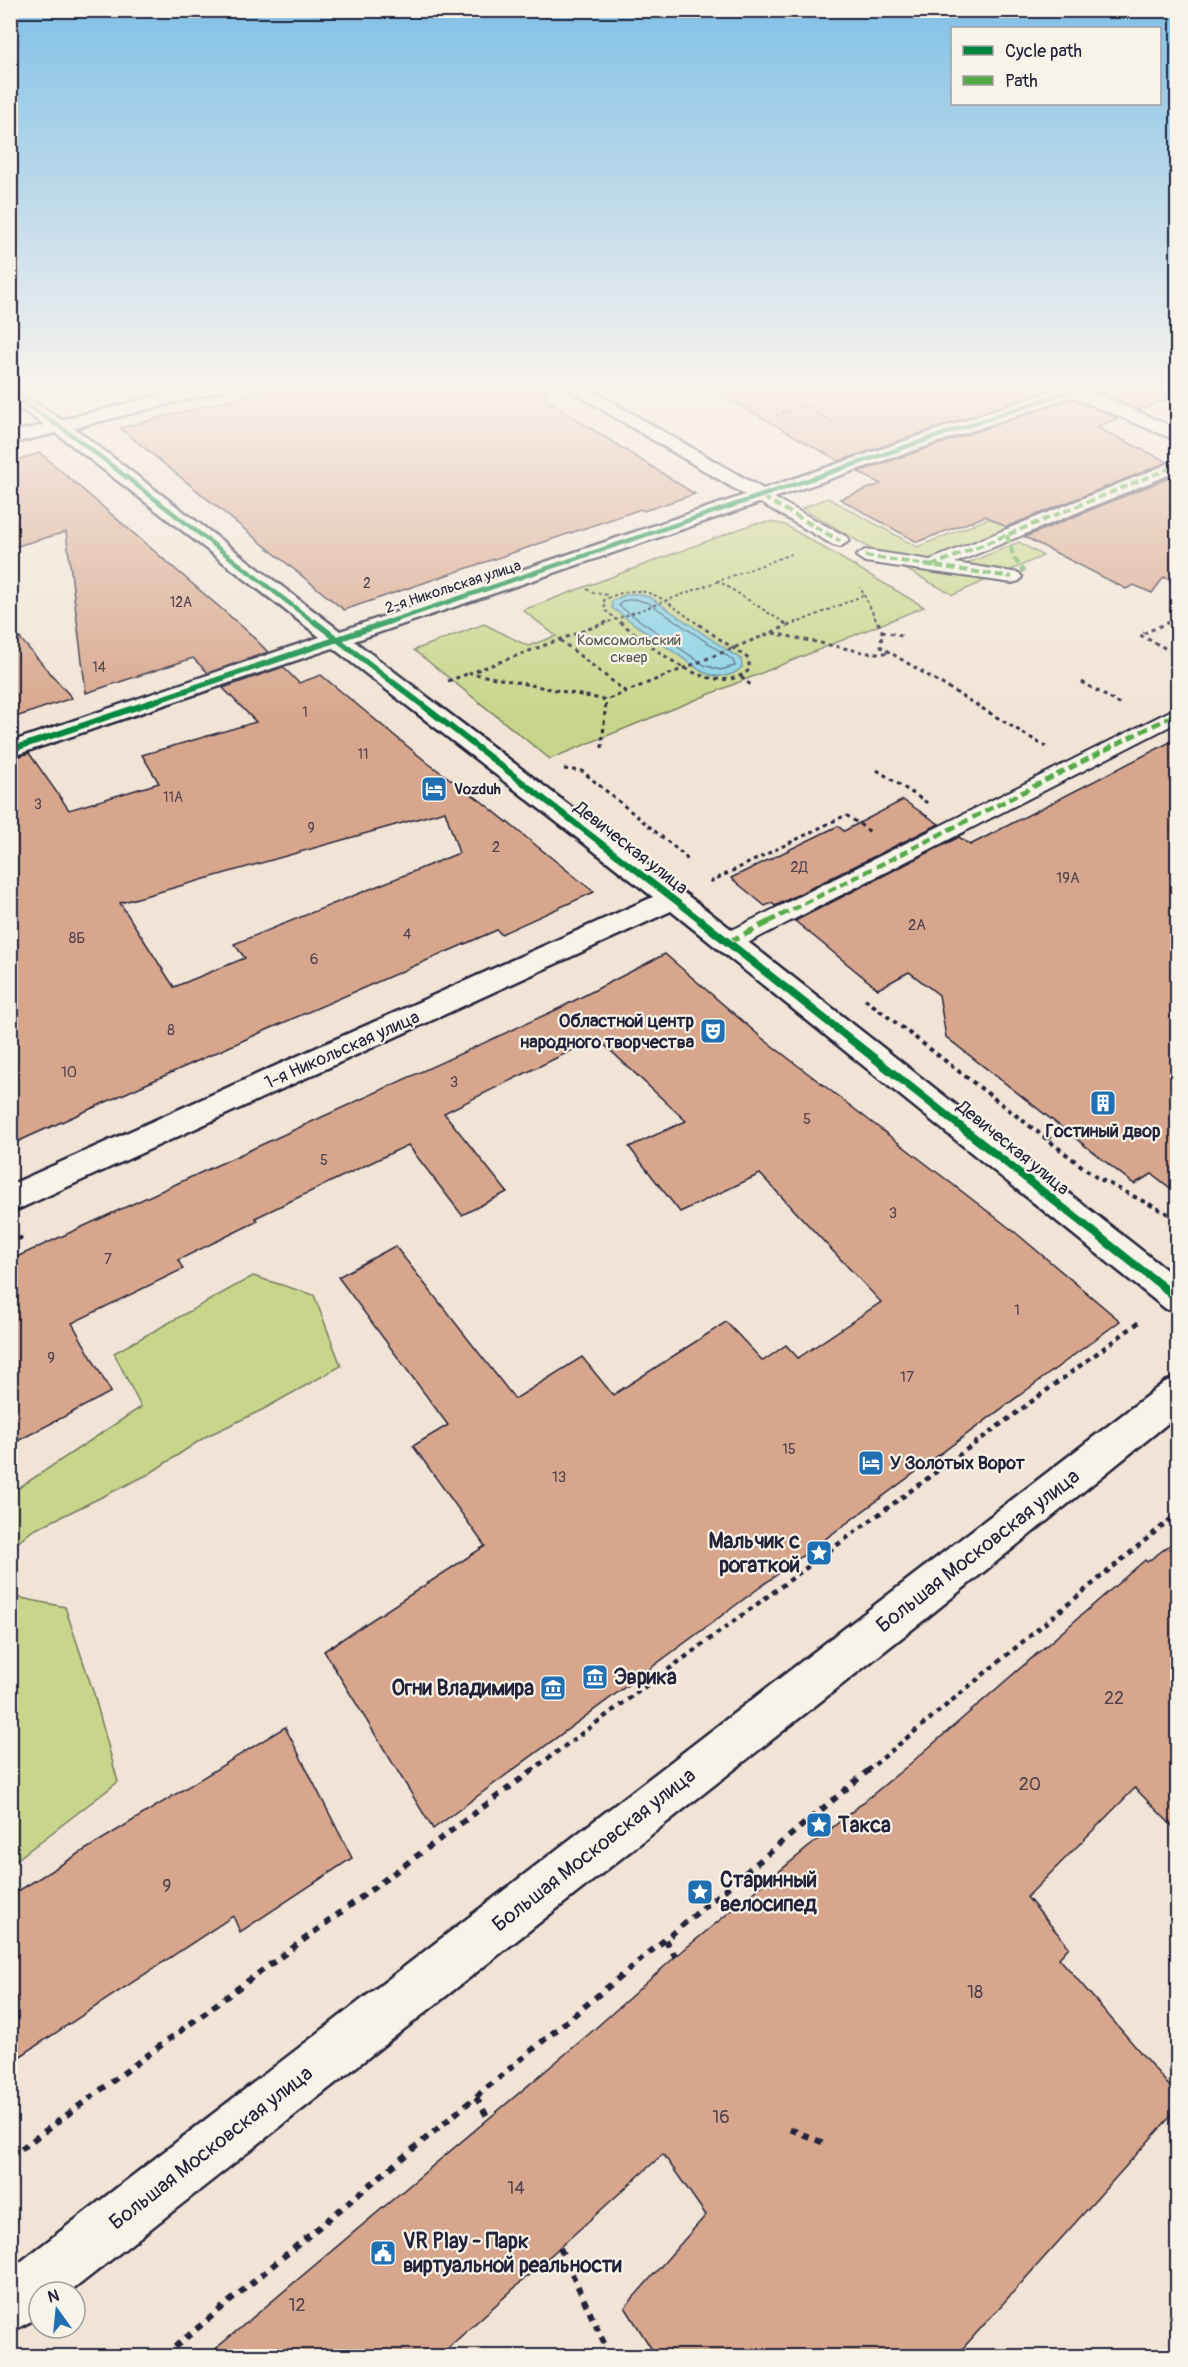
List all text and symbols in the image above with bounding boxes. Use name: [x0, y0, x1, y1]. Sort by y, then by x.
legend: [951, 27, 1161, 105]
text: Cycle path: [1005, 40, 1082, 63]
text: Path: [1005, 70, 1038, 93]
street label: 2-я Никольская улица: [383, 556, 523, 618]
house number: 2: [363, 575, 371, 592]
house number: 12А: [170, 594, 192, 611]
park label: Комсомольский сквер: [577, 631, 681, 667]
house number: 14: [92, 659, 106, 676]
house number: 1: [302, 704, 308, 721]
house number: 11: [358, 746, 368, 763]
hotel icon: Vozduh: [419, 774, 449, 804]
place label: Vozduh: [454, 780, 501, 799]
house number: 11А: [163, 789, 183, 806]
house number: 3: [34, 796, 42, 813]
street label: Девическая улица: [569, 796, 693, 900]
house number: 9: [307, 820, 315, 837]
house number: 2: [492, 838, 500, 857]
house number: 2Д: [790, 858, 809, 877]
house number: 19А: [1056, 869, 1080, 888]
house number: 2А: [908, 916, 926, 935]
house number: 4: [403, 925, 412, 944]
house number: 8Б: [69, 929, 85, 948]
house number: 6: [310, 950, 318, 969]
street label: 1-я Никольская улица: [261, 1005, 423, 1095]
place label: Областной центр народного творчества: [520, 1010, 695, 1054]
theatre icon: Областной центр народного творчества: [698, 1016, 728, 1046]
house number: 8: [167, 1021, 175, 1040]
house number: 10: [61, 1063, 77, 1082]
house number: 3: [450, 1073, 458, 1092]
building icon: Гостиный двор: [1088, 1088, 1118, 1118]
street label: Девическая улица: [951, 1095, 1074, 1201]
house number: 5: [803, 1110, 811, 1129]
place label: Гостиный двор: [1045, 1120, 1161, 1143]
house number: 5: [320, 1151, 328, 1170]
house number: 3: [889, 1204, 897, 1223]
house number: 7: [104, 1250, 112, 1269]
house number: 1: [1014, 1301, 1020, 1320]
house number: 9: [47, 1349, 55, 1368]
house number: 17: [900, 1368, 914, 1387]
house number: 15: [782, 1440, 796, 1459]
hotel icon: У Золотых Ворот: [856, 1448, 886, 1478]
place label: У Золотых Ворот: [890, 1452, 1026, 1475]
street label: Большая Московская улица: [871, 1463, 1085, 1639]
house number: 13: [552, 1468, 566, 1487]
place label: Мальчик с рогаткой: [708, 1528, 800, 1579]
place icon: Мальчик с рогаткой: [804, 1538, 834, 1568]
museum icon: Эврика: [580, 1662, 610, 1692]
place label: Эврика: [614, 1664, 677, 1691]
museum icon: Огни Владимира: [538, 1673, 568, 1703]
place label: Огни Владимира: [392, 1675, 534, 1702]
house number: 22: [1104, 1687, 1124, 1710]
street label: Большая Московская улица: [487, 1762, 701, 1938]
house number: 20: [1019, 1773, 1041, 1796]
place icon: Такса: [804, 1810, 834, 1840]
place label: Такса: [837, 1812, 891, 1839]
place label: Старинный велосипед: [720, 1867, 817, 1918]
house number: 9: [162, 1875, 172, 1898]
place icon: Старинный велосипед: [685, 1877, 715, 1907]
house number: 18: [967, 1981, 983, 2004]
street label: Большая Московская улица: [104, 2060, 318, 2236]
house number: 16: [712, 2106, 730, 2129]
house number: 14: [507, 2177, 525, 2200]
place label: VR Play - Парк виртуальной реальности: [403, 2228, 622, 2279]
public building icon: VR Play - Парк виртуальной реальности: [368, 2238, 398, 2268]
north arrow: [27, 2280, 87, 2340]
text: N: [46, 2285, 61, 2308]
house number: 12: [288, 2294, 306, 2317]

